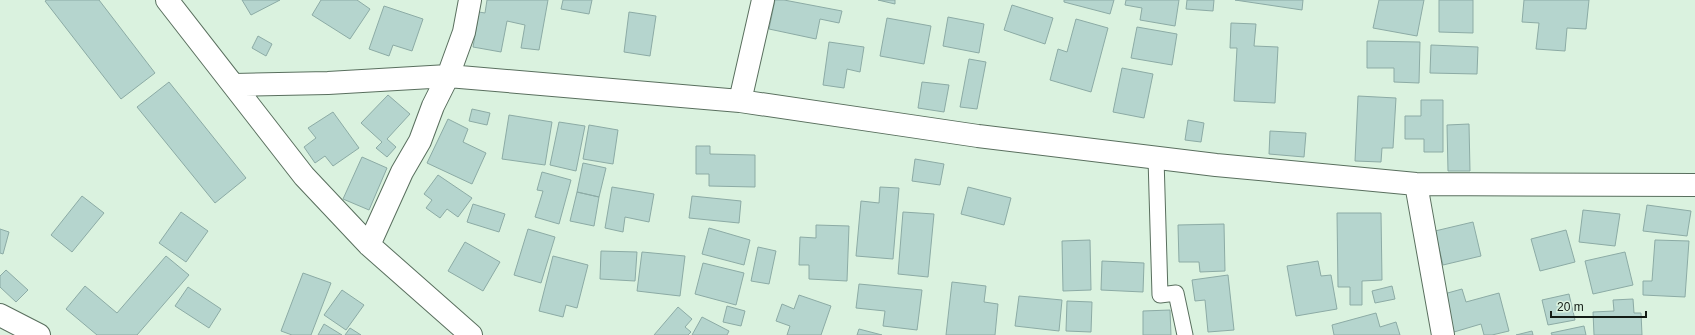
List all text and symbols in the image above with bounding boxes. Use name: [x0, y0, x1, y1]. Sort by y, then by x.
scale bar: [1551, 293, 1646, 319]
text: 20 m: [1557, 300, 1584, 314]

